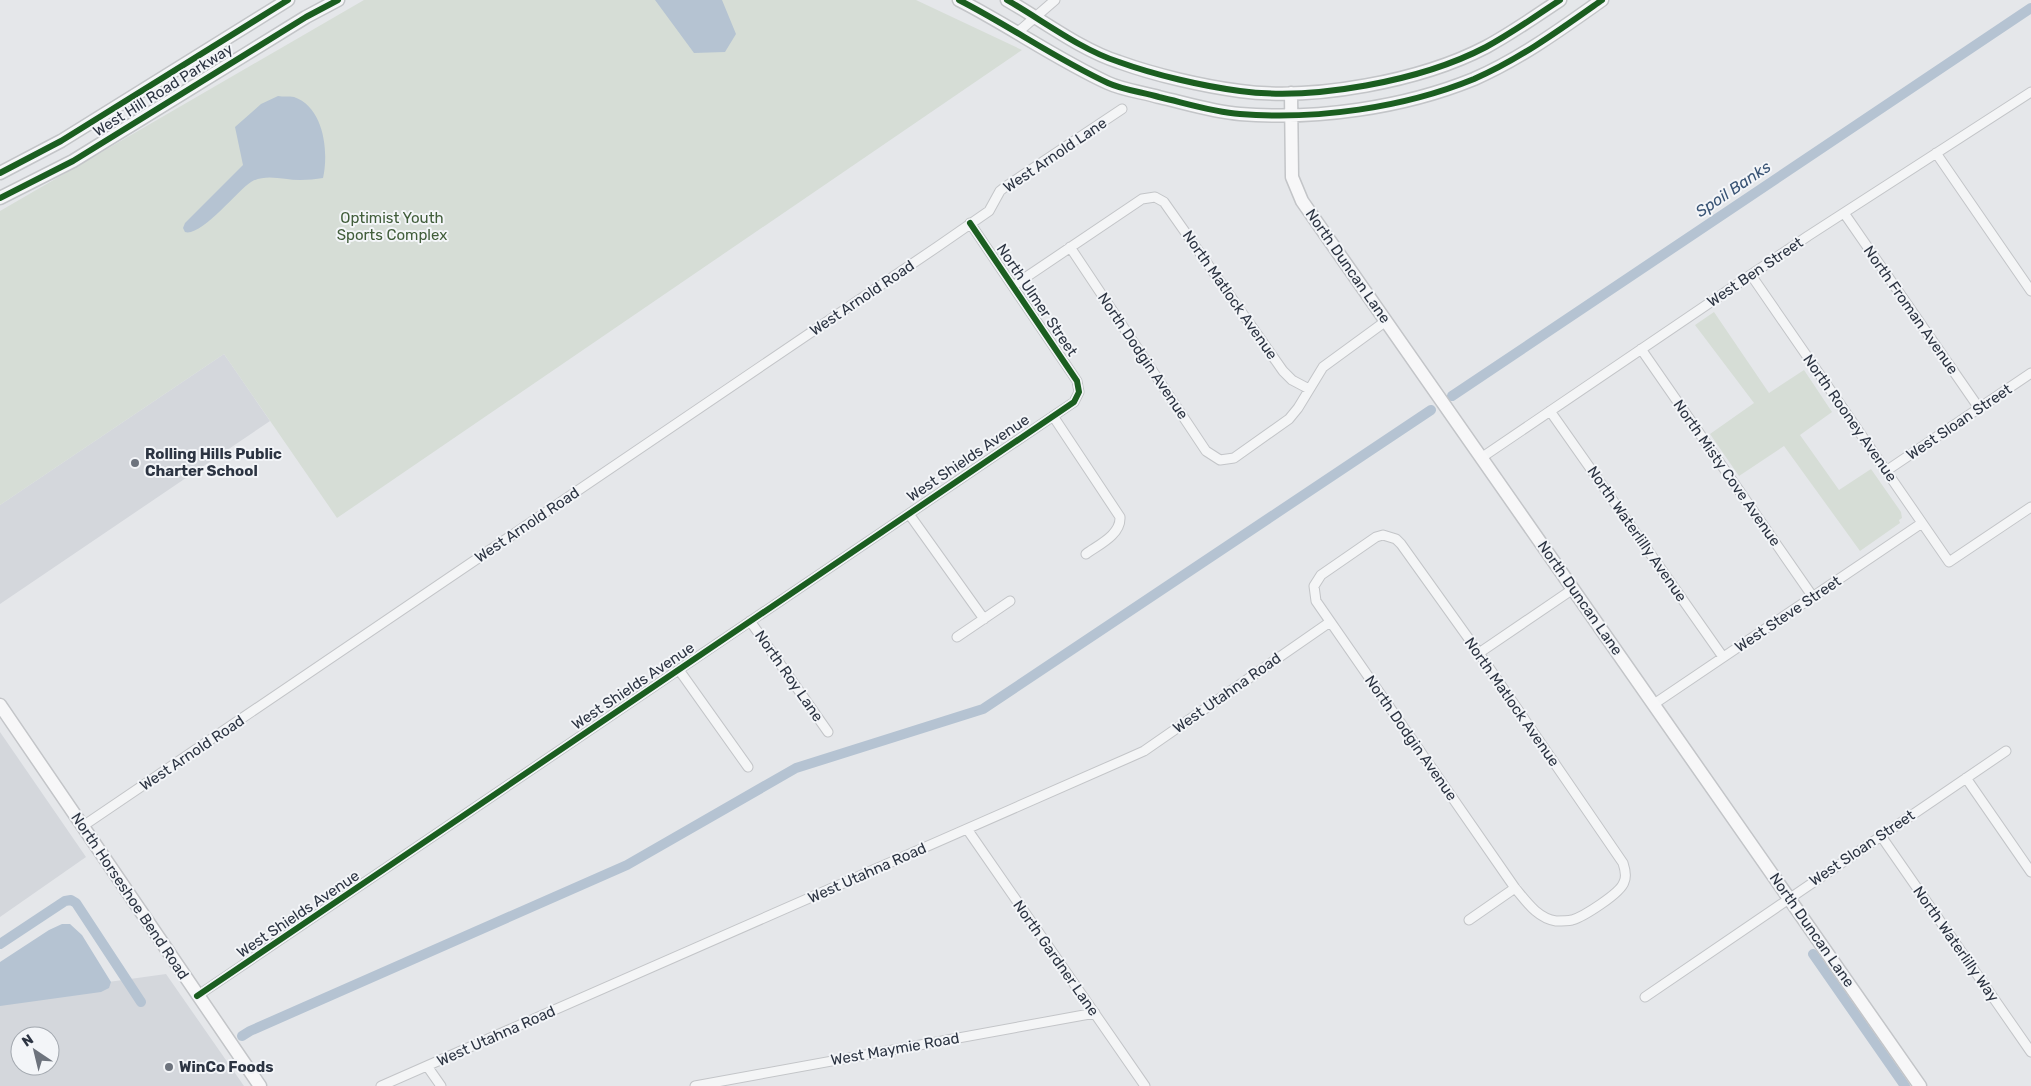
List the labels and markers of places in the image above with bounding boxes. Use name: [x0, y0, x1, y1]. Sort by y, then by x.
place label: Rolling Hills Public Charter School: [145, 445, 282, 480]
marker: Rolling Hills Public Charter School: [129, 457, 141, 469]
place label: WinCo Foods: [179, 1058, 274, 1076]
marker: WinCo Foods: [163, 1061, 175, 1073]

